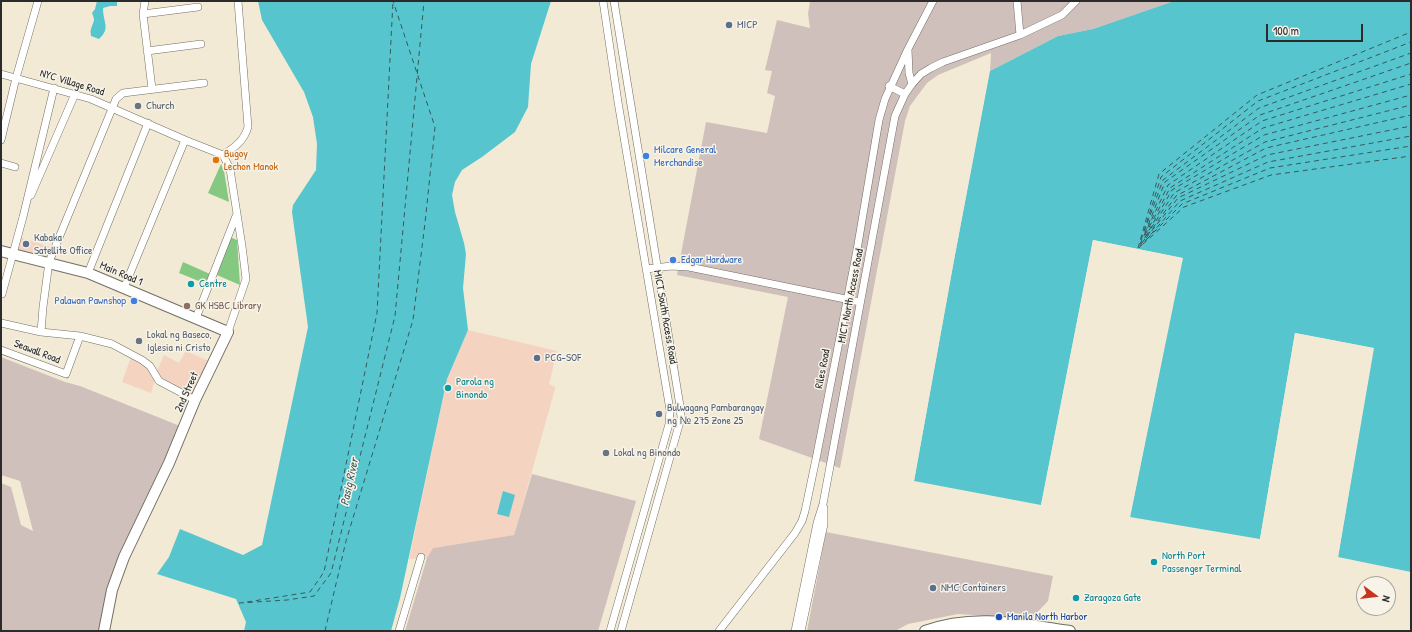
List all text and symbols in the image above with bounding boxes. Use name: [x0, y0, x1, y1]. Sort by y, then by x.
scale bar: [1268, 16, 1365, 42]
place label: MICP: [737, 18, 757, 32]
marker: MICP: [724, 20, 734, 30]
text: 100 m: [1273, 22, 1299, 39]
street label: NYC Village Road: [38, 67, 106, 99]
place label: Church: [146, 99, 174, 113]
marker: Church: [133, 101, 143, 111]
place label: Milcare General Merchandise: [654, 143, 716, 169]
place label: Bugoy Lechon Manok: [224, 147, 278, 173]
marker: Milcare General Merchandise: [641, 151, 651, 161]
marker: Bugoy Lechon Manok: [211, 155, 221, 165]
place label: Kabaka Satellite Office: [34, 231, 92, 257]
marker: Kabaka Satellite Office: [21, 239, 31, 249]
street label: MICT North Access Road: [835, 248, 867, 344]
place label: Edgar Hardware: [681, 253, 742, 267]
marker: Edgar Hardware: [668, 255, 678, 265]
street label: Main Road 1: [98, 259, 144, 289]
street label: MICT South Access Road: [650, 269, 680, 365]
place label: Centre: [199, 277, 227, 291]
marker: Centre: [186, 279, 196, 289]
place label: Palawan Pawnshop: [55, 294, 126, 308]
marker: Palawan Pawnshop: [129, 296, 139, 306]
place label: GK HSBC Library: [195, 299, 261, 313]
marker: GK HSBC Library: [182, 301, 192, 311]
place label: Lokal ng Baseco, Iglesia ni Cristo: [147, 328, 212, 354]
marker: Lokal ng Baseco, Iglesia ni Cristo: [134, 336, 144, 346]
street label: Seawall Road: [12, 337, 62, 367]
street label: Riles Road: [813, 348, 833, 390]
place label: PCG-SOF: [545, 351, 581, 365]
marker: PCG-SOF: [532, 353, 542, 363]
street label: 2nd Street: [172, 370, 202, 414]
place label: Parola ng Binondo: [456, 375, 494, 401]
marker: Parola ng Binondo: [443, 383, 453, 393]
place label: Bulwagang Pambarangay ng № 275 Zone 25: [667, 401, 764, 427]
marker: Bulwagang Pambarangay ng № 275 Zone 25: [654, 409, 664, 419]
place label: Lokal ng Binondo: [614, 446, 680, 460]
marker: Lokal ng Binondo: [601, 448, 611, 458]
water label: Pasig River: [338, 457, 362, 507]
place label: North Port Passenger Terminal: [1162, 549, 1241, 575]
marker: North Port Passenger Terminal: [1149, 557, 1159, 567]
north arrow: [1356, 576, 1396, 616]
place label: NMC Containers: [941, 581, 1006, 595]
marker: NMC Containers: [928, 583, 938, 593]
place label: Zaragoza Gate: [1084, 591, 1141, 605]
marker: Zaragoza Gate: [1071, 593, 1081, 603]
text: N: [1379, 594, 1394, 603]
place label: Manila North Harbor: [1007, 610, 1087, 624]
marker: Manila North Harbor: [994, 612, 1004, 622]

